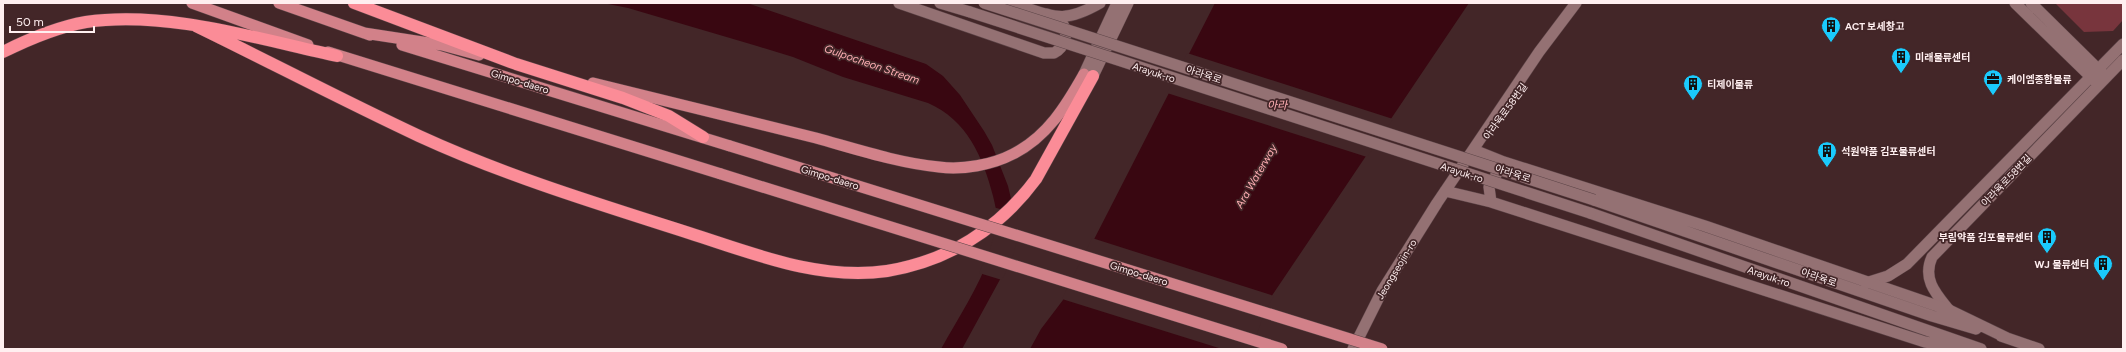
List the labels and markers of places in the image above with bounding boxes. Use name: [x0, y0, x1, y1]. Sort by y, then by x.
building icon: ACT 보세창고: [1820, 15, 1842, 43]
place label: ACT 보세창고: [1845, 20, 1905, 33]
building icon: 미래물류센터: [1890, 46, 1912, 74]
place label: 미래물류센터: [1915, 51, 1970, 64]
office icon: 케이엠종합물류: [1982, 68, 2004, 96]
building icon: 티제이물류: [1682, 73, 1704, 101]
place label: 케이엠종합물류: [2007, 73, 2071, 86]
place label: 티제이물류: [1707, 78, 1753, 91]
building icon: 석원약품 김포물류센터: [1816, 140, 1838, 168]
place label: 석원약품 김포물류센터: [1841, 145, 1935, 158]
building icon: 부림약품 김포물류센터: [2036, 226, 2058, 254]
place label: 부림약품 김포물류센터: [1939, 231, 2033, 244]
building icon: WJ 물류센터: [2092, 253, 2114, 281]
place label: WJ 물류센터: [2034, 258, 2089, 271]

